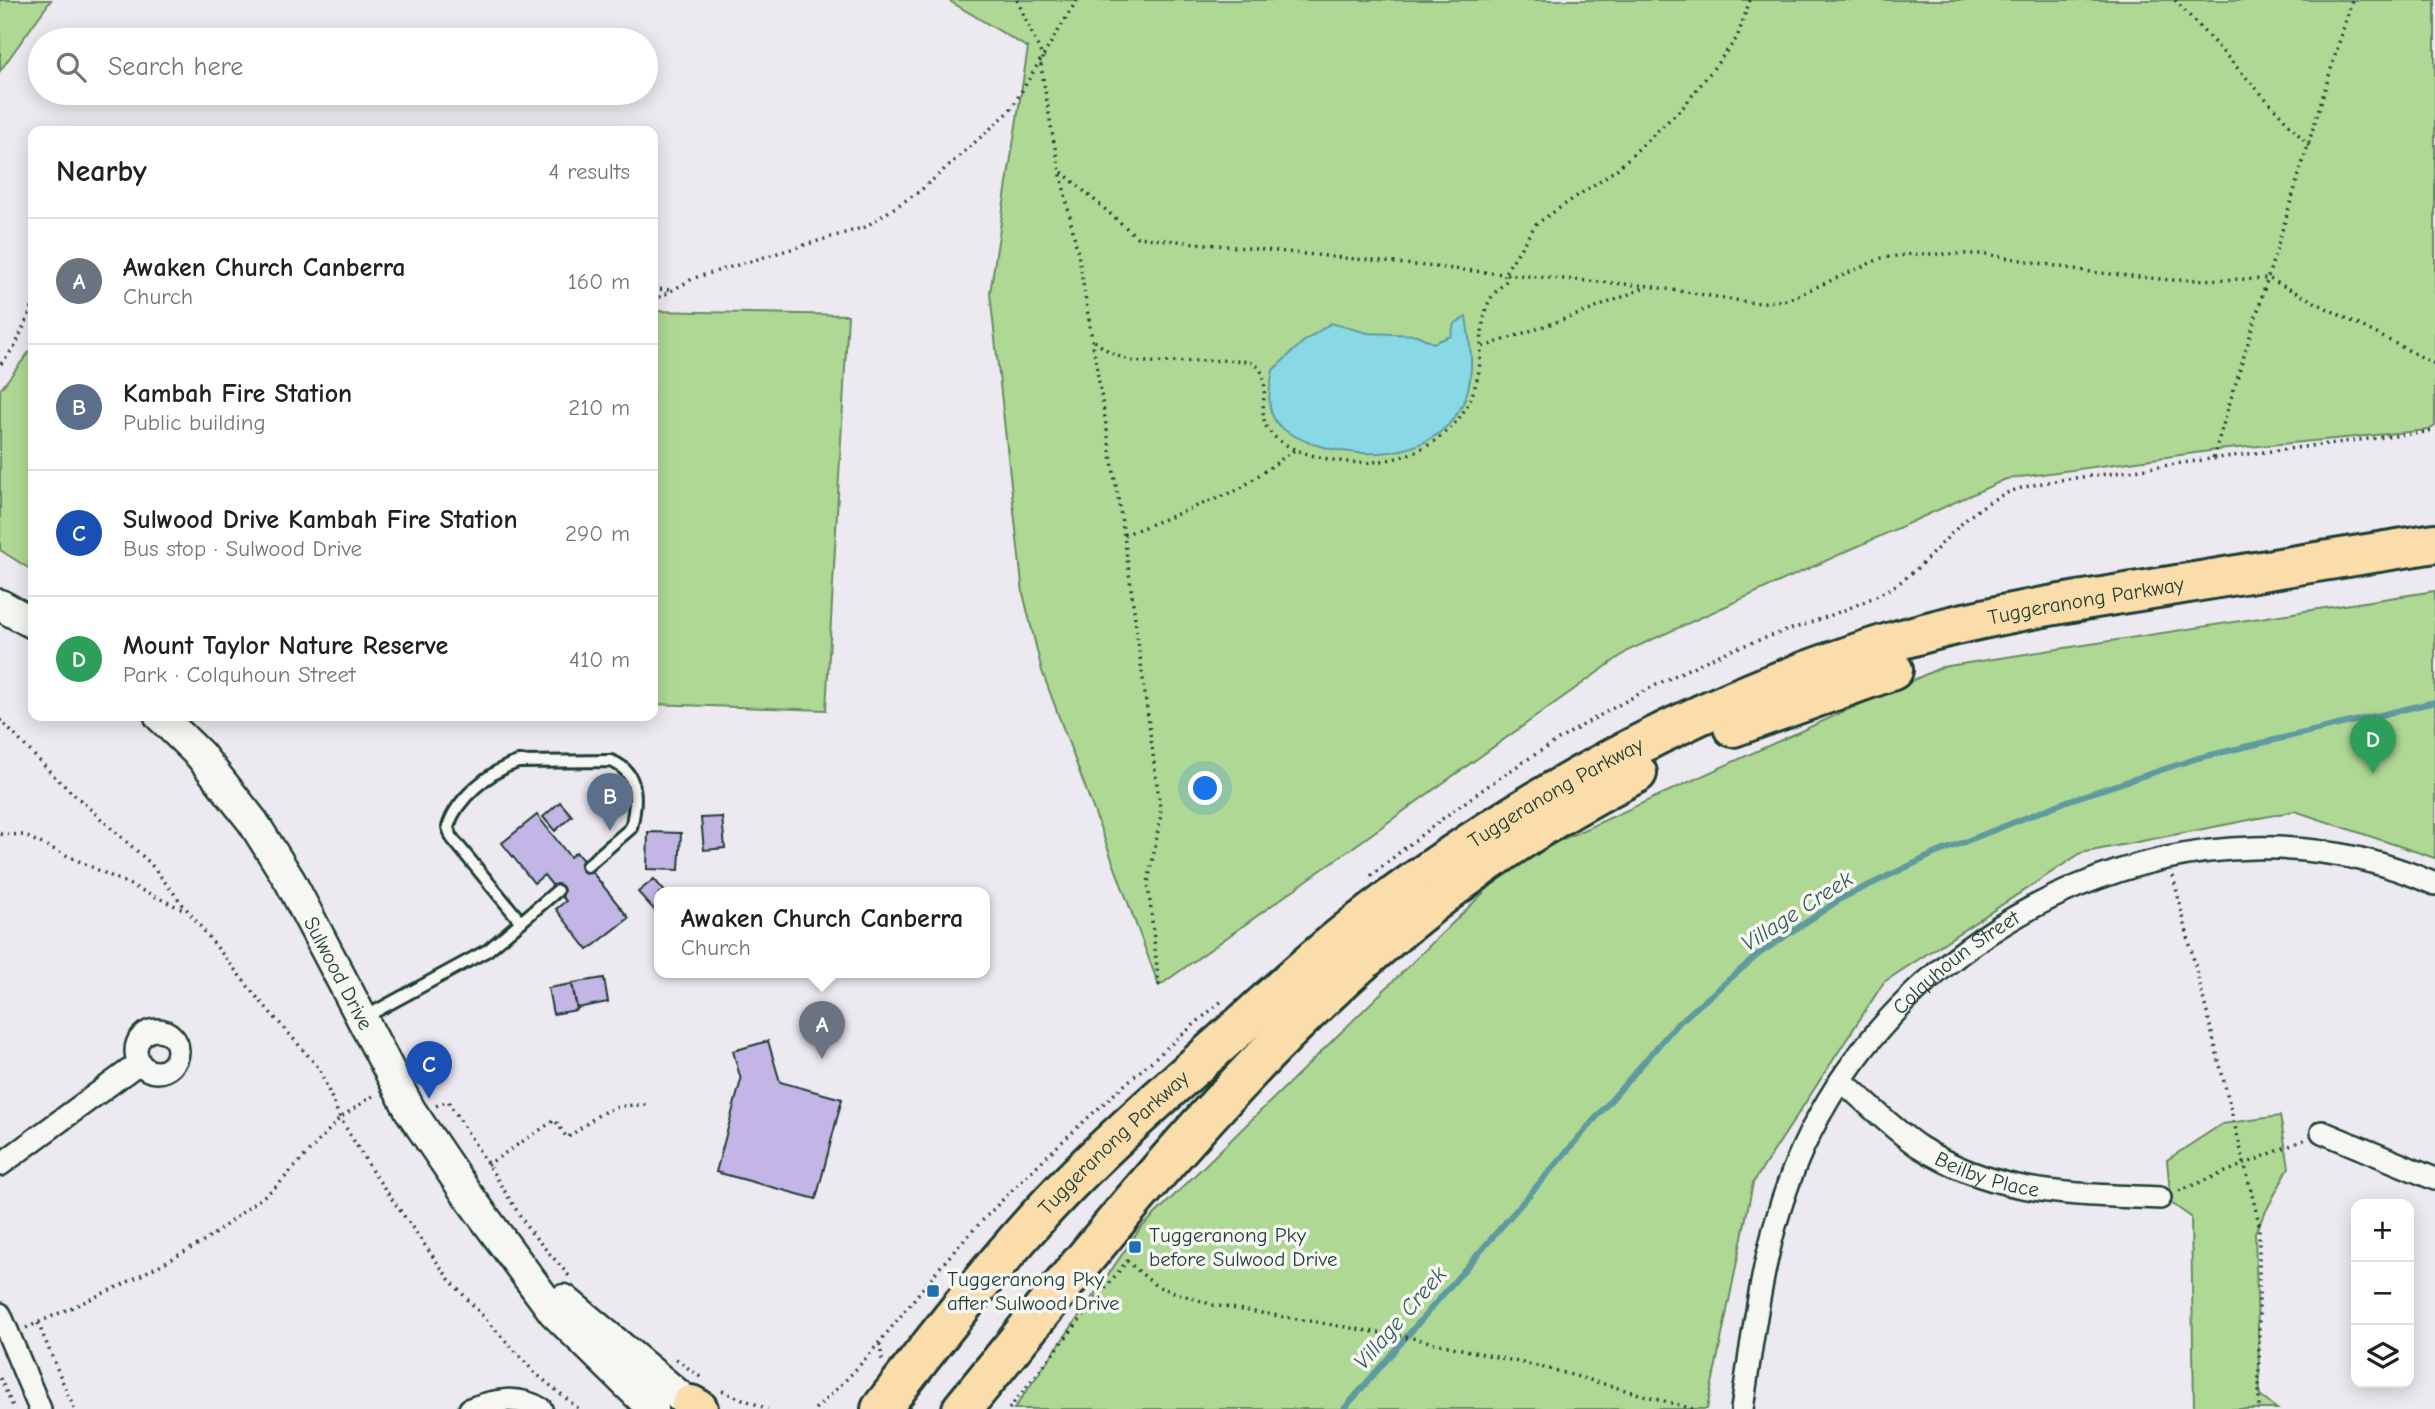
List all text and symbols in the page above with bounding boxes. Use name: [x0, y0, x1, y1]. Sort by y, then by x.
search box: [28, 28, 658, 105]
icon: search: [52, 48, 90, 86]
text: Search here: [108, 52, 243, 82]
text: Nearby: [56, 154, 147, 189]
text: 4 results: [548, 158, 630, 185]
text: Awaken Church Canberra: [123, 253, 406, 283]
text: A: [73, 268, 85, 295]
text: 160 m: [568, 268, 630, 295]
text: Church: [123, 283, 193, 310]
text: Kambah Fire Station: [123, 379, 352, 409]
text: B: [72, 394, 86, 421]
text: 210 m: [568, 394, 630, 421]
text: Public building: [123, 409, 266, 436]
text: Sulwood Drive Kambah Fire Station: [123, 505, 518, 535]
text: C: [72, 520, 86, 547]
text: 290 m: [565, 520, 630, 547]
text: Bus stop · Sulwood Drive: [123, 535, 362, 562]
street label: Tuggeranong Parkway: [1986, 572, 2186, 630]
text: Mount Taylor Nature Reserve: [123, 631, 448, 661]
text: D: [72, 646, 86, 673]
text: 410 m: [569, 646, 630, 673]
text: Park · Colquhoun Street: [123, 661, 356, 688]
pin: D: [2350, 716, 2396, 774]
street label: Tuggeranong Parkway: [1464, 732, 1648, 853]
your location: [1188, 771, 1222, 805]
pin: B: [587, 773, 633, 831]
water label: Village Creek: [1736, 865, 1859, 957]
popup: [654, 887, 990, 978]
text: Awaken Church Canberra: [681, 904, 963, 934]
street label: Colquhoun Street: [1888, 905, 2024, 1019]
street label: Sulwood Drive: [299, 912, 378, 1034]
text: Church: [681, 934, 751, 961]
pin: A: [799, 1001, 845, 1059]
pin: C: [406, 1041, 452, 1099]
street label: Tuggeranong Parkway: [1033, 1065, 1194, 1220]
street label: Beilby Place: [1931, 1146, 2041, 1202]
map controls: [2351, 1199, 2414, 1388]
button: +: [2351, 1199, 2414, 1262]
place label: Tuggeranong Pky before Sulwood Drive: [1149, 1223, 1337, 1271]
marker: Tuggeranong Pky before Sulwood Drive: [1127, 1239, 1143, 1255]
water label: Village Creek: [1348, 1260, 1453, 1375]
button: −: [2351, 1262, 2414, 1325]
place label: Tuggeranong Pky after Sulwood Drive: [947, 1267, 1120, 1315]
marker: Tuggeranong Pky after Sulwood Drive: [925, 1283, 941, 1299]
button: layers: [2351, 1325, 2414, 1388]

